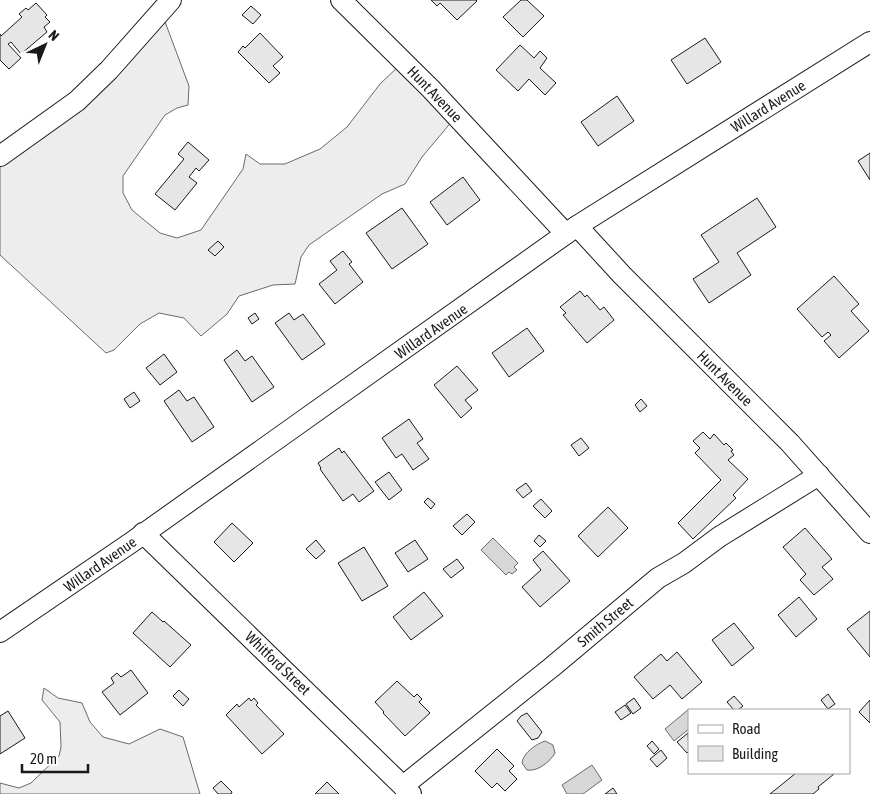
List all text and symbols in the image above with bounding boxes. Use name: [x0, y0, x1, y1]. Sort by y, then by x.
north arrow: [20, 20, 70, 70]
text: N: [45, 27, 62, 44]
street label: Hunt Avenue: [404, 63, 466, 126]
street label: Willard Avenue: [728, 76, 808, 136]
street label: Willard Avenue: [392, 300, 471, 362]
street label: Hunt Avenue: [694, 347, 756, 409]
street label: Willard Avenue: [61, 533, 140, 595]
street label: Smith Street: [574, 594, 636, 650]
street label: Whitford Street: [242, 628, 314, 698]
legend: [688, 709, 850, 774]
text: Road: [732, 720, 761, 737]
scale bar: [22, 742, 89, 774]
text: Building: [732, 745, 778, 762]
text: 20 m: [30, 750, 57, 767]

